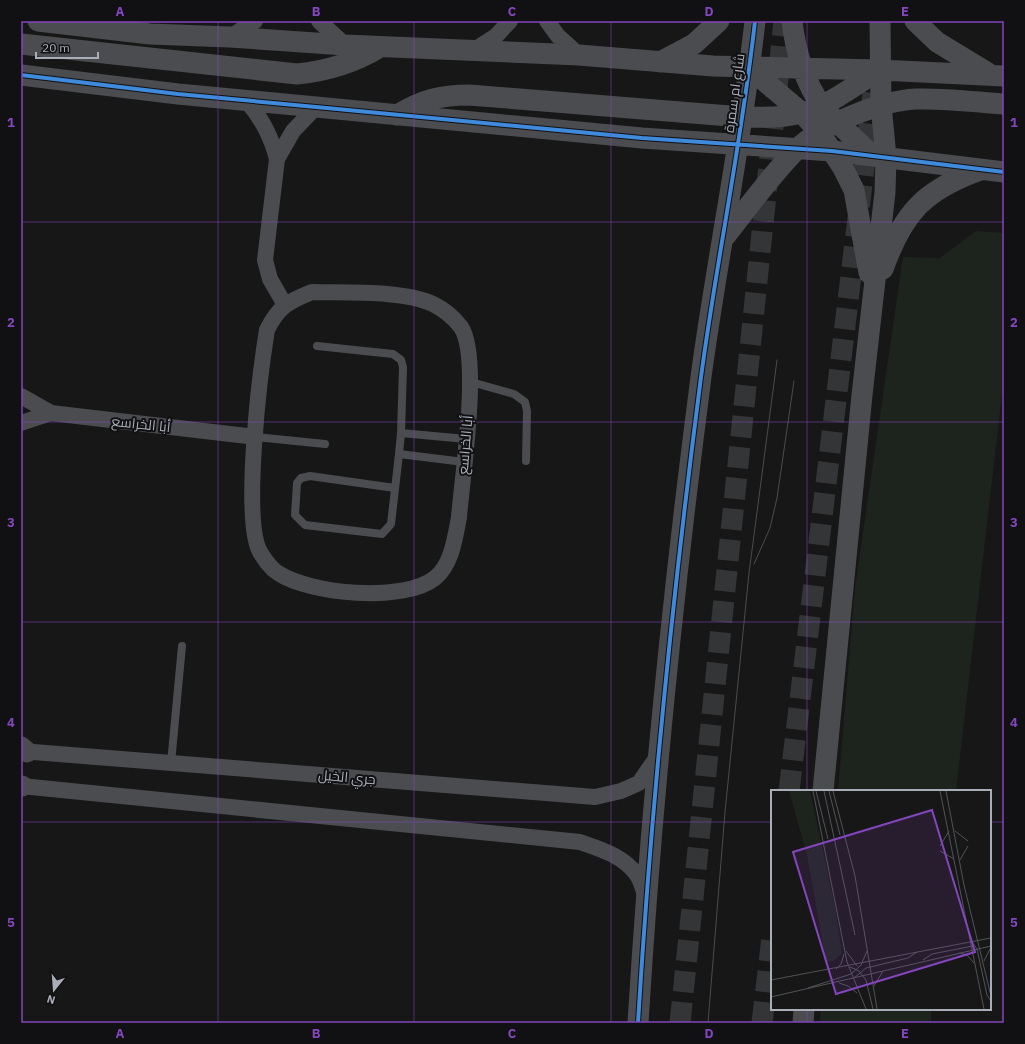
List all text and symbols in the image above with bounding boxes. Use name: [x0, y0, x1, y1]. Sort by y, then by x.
text: A: [116, 3, 125, 20]
text: B: [312, 3, 321, 20]
text: C: [508, 3, 517, 20]
text: D: [704, 3, 714, 20]
text: E: [901, 3, 909, 20]
scale bar: [36, 34, 98, 60]
text: 20 m: [42, 40, 70, 55]
street label: شارع ام سمرة: [720, 52, 749, 134]
text: 1: [7, 114, 15, 131]
text: 1: [1010, 114, 1018, 131]
text: 2: [7, 314, 15, 331]
text: 2: [1010, 314, 1018, 331]
street label: أبا الخراسع: [111, 412, 172, 436]
street label: أبا الخراسع: [453, 414, 477, 475]
text: 3: [7, 514, 15, 531]
text: 3: [1010, 514, 1018, 531]
text: 4: [7, 714, 15, 731]
text: 4: [1010, 714, 1018, 731]
street label: جري الخيل: [317, 766, 377, 791]
inset map: [771, 790, 991, 1010]
text: 5: [7, 914, 15, 931]
text: 5: [1010, 914, 1018, 931]
north arrow: [34, 970, 74, 1010]
text: N: [45, 992, 57, 1007]
text: A: [116, 1025, 125, 1042]
text: B: [312, 1025, 321, 1042]
text: C: [508, 1025, 517, 1042]
text: D: [704, 1025, 714, 1042]
text: E: [901, 1025, 909, 1042]

